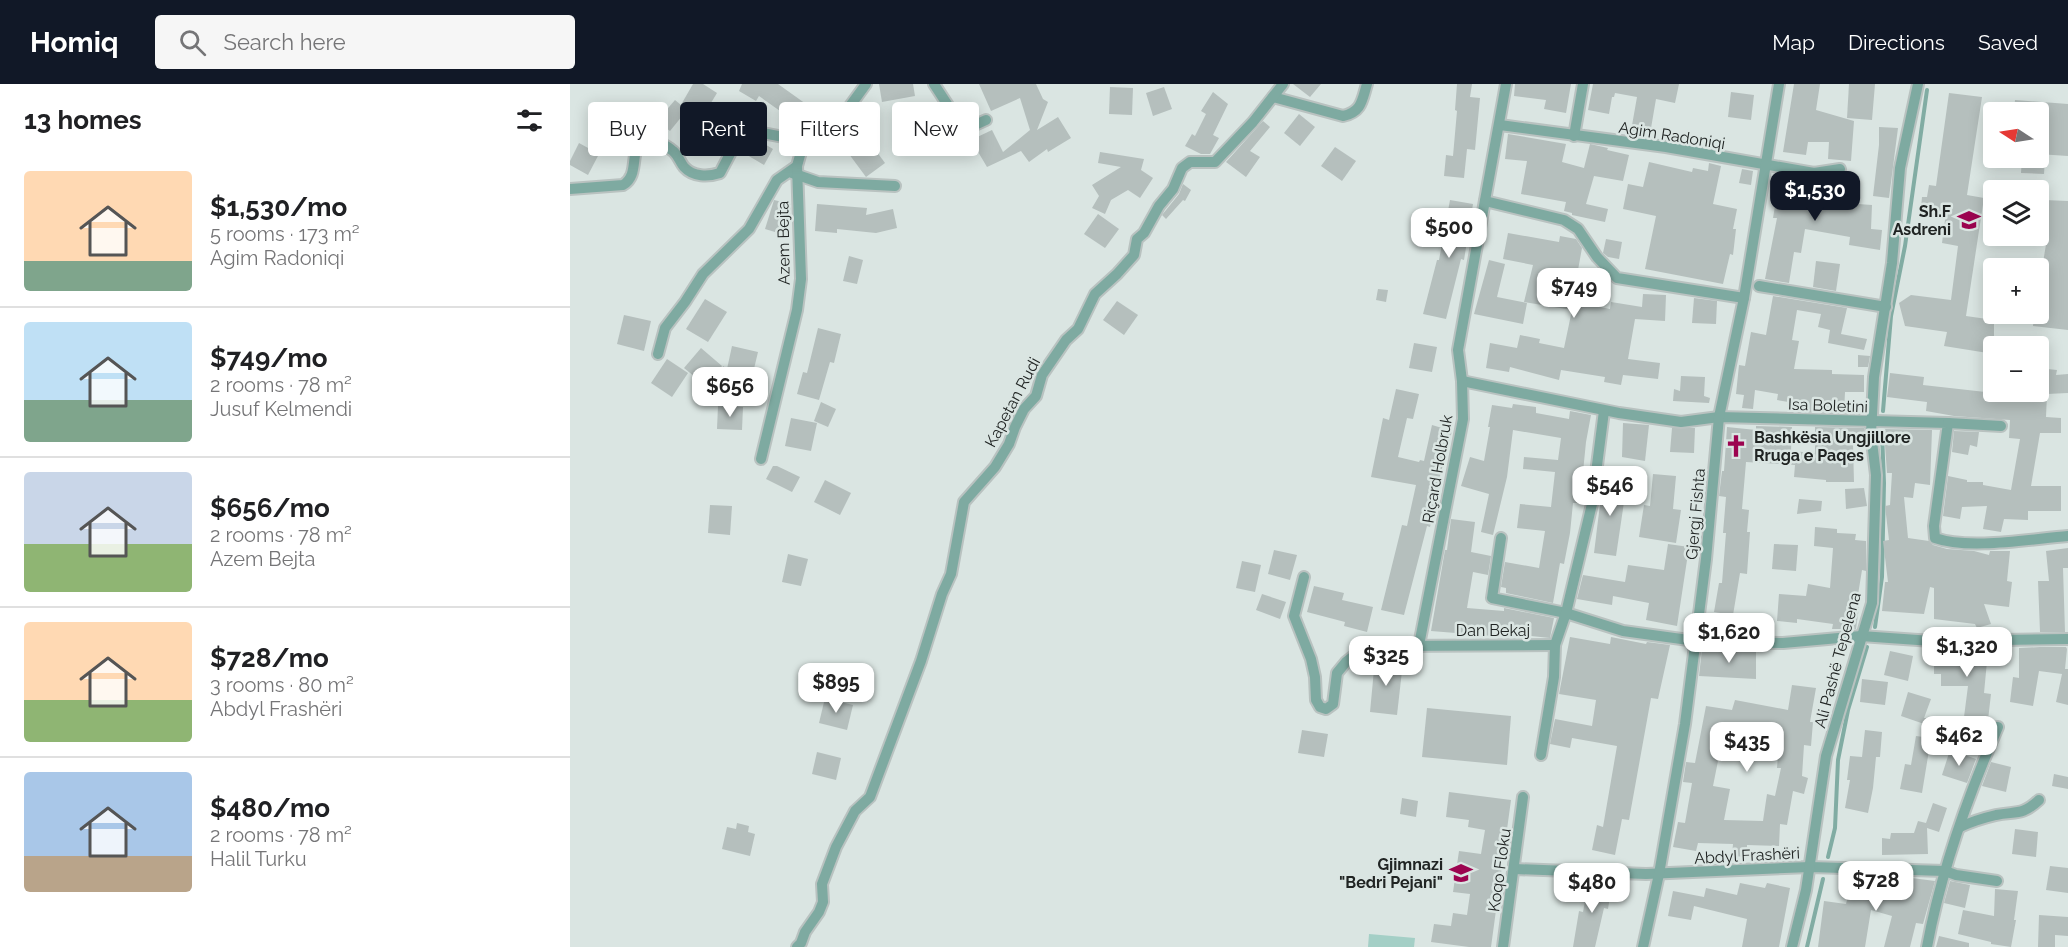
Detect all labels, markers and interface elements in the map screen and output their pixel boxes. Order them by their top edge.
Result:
search box [155,15,575,69]
text: Homiq [30,26,119,59]
icon: search [176,26,209,59]
text: Search here [224,29,346,55]
text: Map [1772,30,1815,55]
text: Directions [1848,30,1945,55]
text: Saved [1978,30,2038,55]
chip: Buy [588,102,668,156]
chip: Rent [680,102,767,156]
chip: Filters [779,102,880,156]
chip: New [892,102,979,156]
north arrow [1983,102,2049,168]
map controls [1983,102,2049,402]
icon: filters [513,104,546,137]
text: 13 homes [24,105,142,135]
street label: Agim Radoniqi [1617,118,1726,153]
pin: $1,530 [1766,171,1864,222]
text: $1,530 [1784,178,1846,202]
button: layers [1983,180,2049,246]
text: $1,530/mo [210,192,347,222]
icon: home [72,195,144,267]
street label: Azem Bejta [773,201,794,285]
place label: Sh.F Asdreni [1893,202,1951,239]
school or university icon: Sh.F Asdreni [1956,207,1982,233]
pin: $500 [1413,208,1485,259]
text: $500 [1425,215,1473,239]
text: 5 rooms · 173 m² [210,222,360,246]
text: Agim Radoniqi [210,246,344,270]
button: + [1983,258,2049,324]
pin: $749 [1538,268,1610,319]
text: $749 [1551,275,1597,299]
button: − [1983,336,2049,402]
text: $749/mo [210,343,328,373]
icon: home [72,346,144,418]
street label: Kapetan Rudi [981,354,1044,450]
pin: $656 [694,367,766,418]
text: 2 rooms · 78 m² [210,373,352,397]
text: $656 [706,374,754,398]
street label: Isa Boletini [1788,395,1868,416]
text: Jusuf Kelmendi [210,397,352,421]
street label: Riçard Holbruk [1419,413,1456,525]
place label: Bashkësia Ungjillore Rruga e Paqes [1754,428,1911,465]
church icon: Bashkësia Ungjillore Rruga e Paqes [1723,433,1749,459]
pin: $546 [1574,466,1646,517]
street label: Gjergj Fishta [1682,468,1709,561]
text: $546 [1586,473,1634,497]
text: $656/mo [210,493,330,523]
icon: home [72,496,144,568]
text: 2 rooms · 78 m² [210,523,352,547]
text: Azem Bejta [210,547,316,571]
street label: Ali Pashë Tepelena [1810,590,1865,730]
pin: $1,620 [1680,613,1778,664]
text: $1,620 [1698,620,1760,644]
street label: Dan Bekaj [1456,621,1530,640]
pin: $1,320 [1918,627,2016,678]
text: $1,320 [1936,634,1998,658]
pin: $325 [1350,636,1422,687]
text: $728/mo [210,643,329,673]
text: $325 [1363,643,1409,667]
icon: home [72,646,144,718]
pin: $895 [800,663,872,714]
text: $895 [812,670,860,694]
text: 3 rooms · 80 m² [210,673,354,697]
text: Abdyl Frashëri [210,697,342,721]
pin: $462 [1923,716,1995,767]
pin: $435 [1711,722,1783,773]
text: $462 [1935,723,1983,747]
text: $435 [1724,729,1770,753]
text: $480/mo [210,793,330,823]
icon: home [72,796,144,868]
text: 2 rooms · 78 m² [210,823,352,847]
street label: Koqo Floku [1484,827,1515,913]
street label: Abdyl Frashëri [1694,843,1800,868]
text: Halil Turku [210,847,307,871]
place label: Gjimnazi "Bedri Pejani" [1339,855,1443,892]
school or university icon: Gjimnazi "Bedri Pejani" [1448,860,1474,886]
pin: $728 [1840,861,1912,912]
pin: $480 [1556,863,1628,914]
text: $728 [1852,868,1900,892]
text: $480 [1568,870,1616,894]

